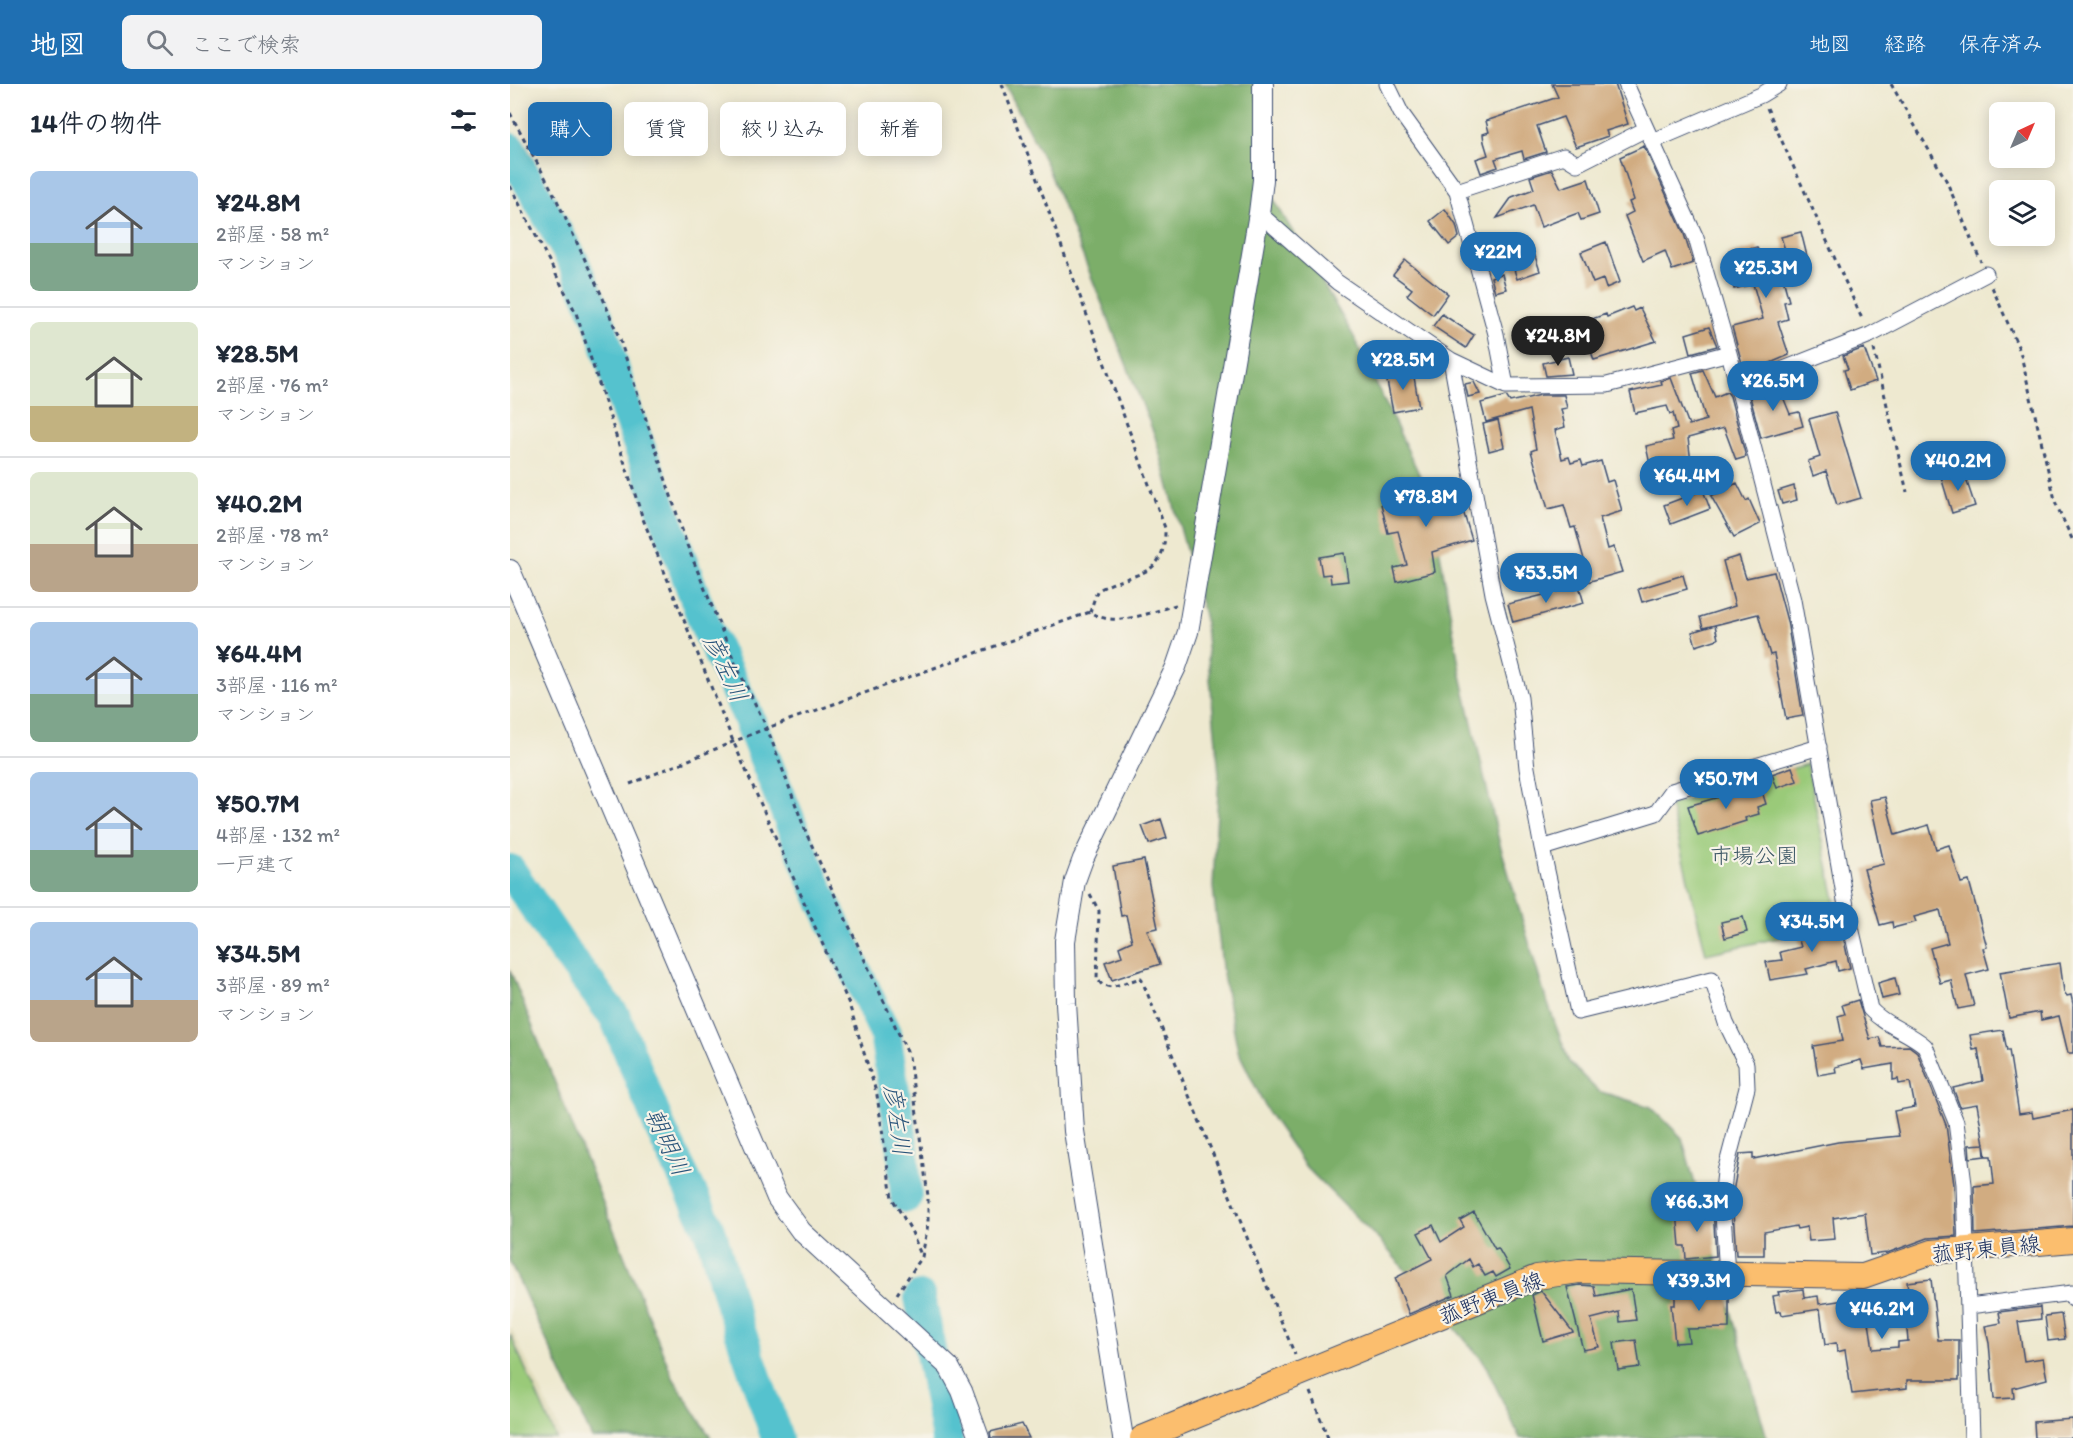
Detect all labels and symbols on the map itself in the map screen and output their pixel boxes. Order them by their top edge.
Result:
north arrow [1989,102,2055,168]
pin: ¥22M [1462,232,1534,283]
pin: ¥25.3M [1717,248,1815,299]
pin: ¥24.8M [1509,316,1607,367]
pin: ¥28.5M [1354,340,1452,391]
pin: ¥26.5M [1724,361,1822,412]
pin: ¥40.2M [1909,441,2007,492]
pin: ¥64.4M [1638,456,1736,507]
pin: ¥78.8M [1377,477,1475,528]
pin: ¥53.5M [1497,553,1595,604]
water label: 彦左川 [698,629,754,707]
pin: ¥50.7M [1677,759,1775,810]
park label: 市場公園 [1710,842,1798,869]
pin: ¥34.5M [1763,902,1861,953]
water label: 彦左川 [879,1082,917,1158]
water label: 朝明川 [640,1103,696,1181]
pin: ¥66.3M [1648,1182,1746,1233]
street label: 菰野東員線 [1930,1230,2042,1268]
pin: ¥39.3M [1650,1261,1748,1312]
street label: 菰野東員線 [1435,1266,1547,1330]
pin: ¥46.2M [1833,1289,1931,1340]

